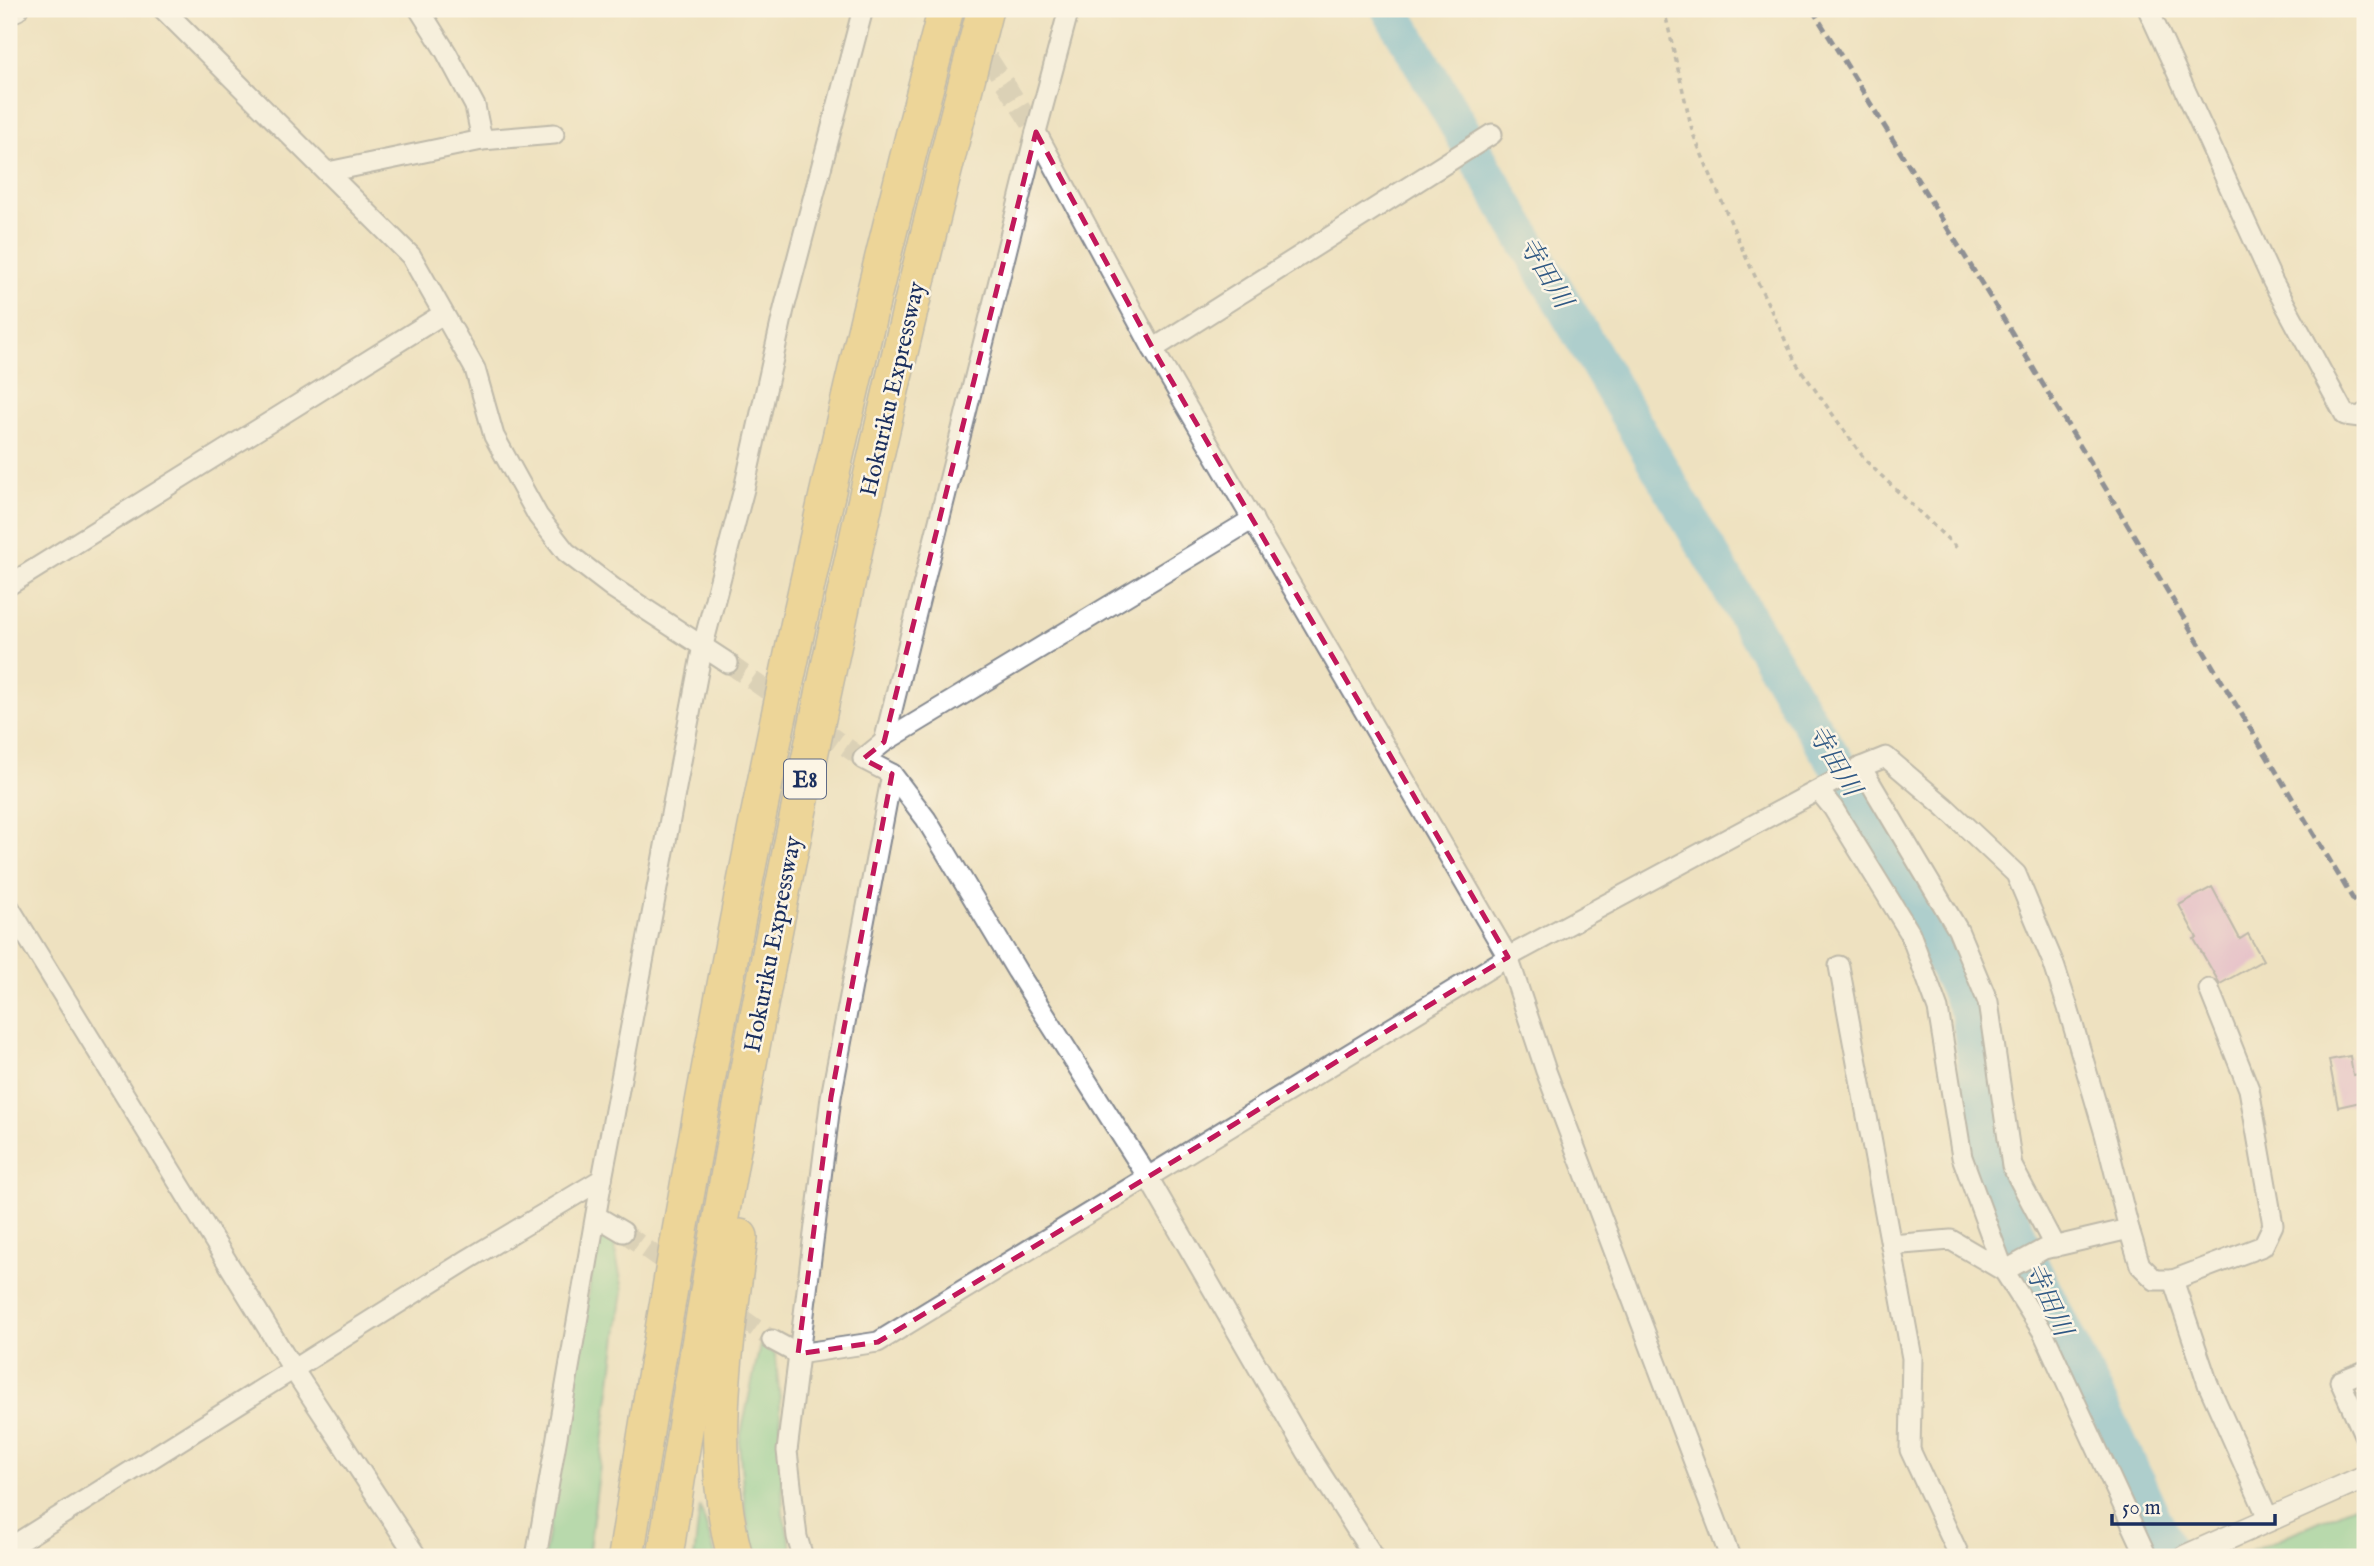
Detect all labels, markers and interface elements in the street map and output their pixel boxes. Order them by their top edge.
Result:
water label: 寺田川 [1510,231,1580,317]
street label: Hokuriku Expressway [854,279,933,500]
water label: 寺田川 [1799,719,1869,805]
road number: E8 [784,760,826,799]
street label: Hokuriku Expressway [737,833,810,1055]
water label: 寺田川 [2016,1257,2080,1345]
scale bar [2112,1482,2274,1526]
text: 50 m [2122,1495,2161,1522]

